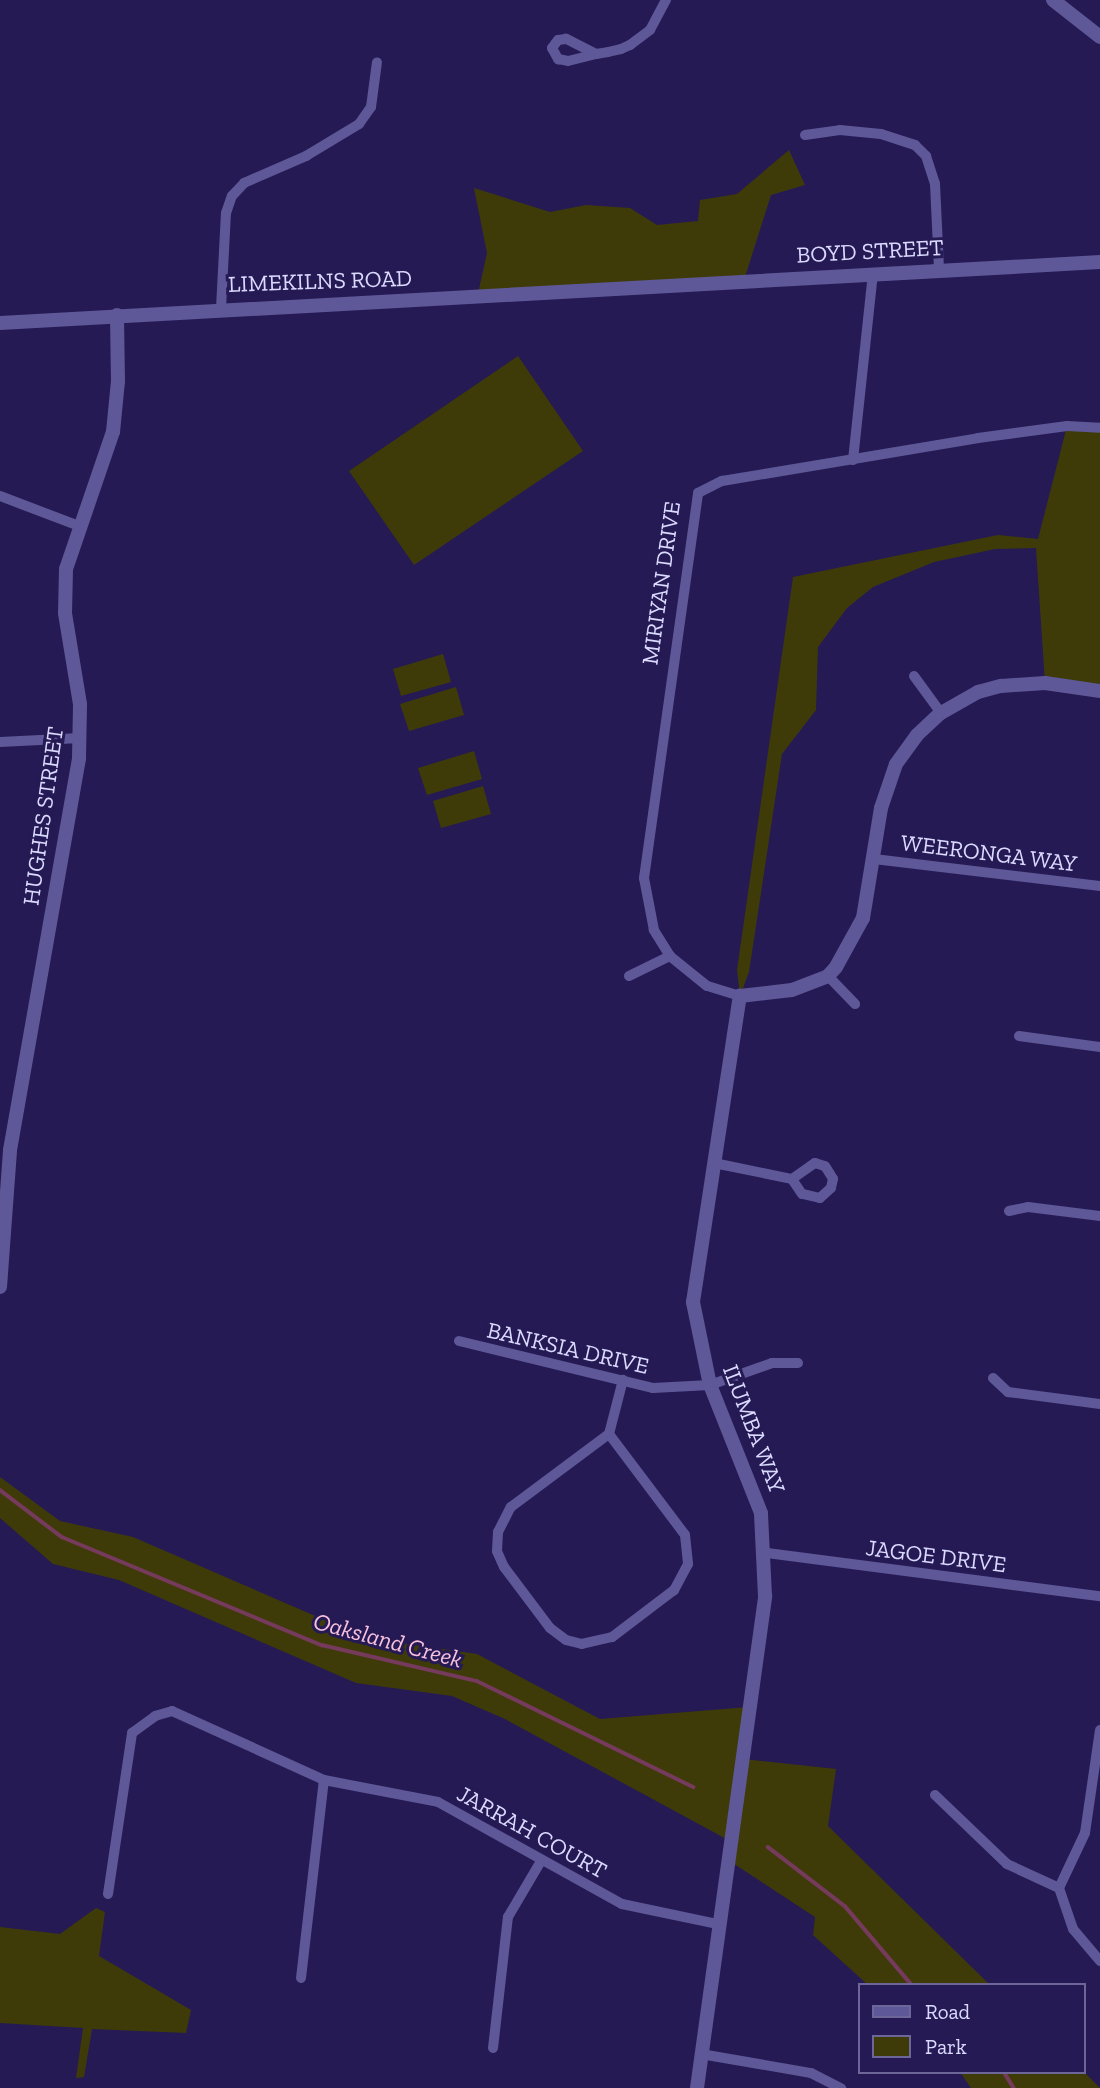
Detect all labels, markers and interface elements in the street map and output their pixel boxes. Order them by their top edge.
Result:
street label: BOYD STREET [796,233,944,269]
street label: LIMEKILNS ROAD [228,264,412,298]
street label: MIRIYAN DRIVE [636,500,686,666]
street label: HUGHES STREET [17,725,69,907]
street label: WEERONGA WAY [899,828,1079,878]
street label: BANKSIA DRIVE [484,1316,652,1380]
street label: ILUMBA WAY [717,1360,791,1498]
street label: JAGOE DRIVE [864,1534,1008,1578]
water label: Oaksland Creek [310,1606,466,1674]
street label: JARRAH COURT [452,1780,612,1884]
legend [858,1983,1086,2074]
text: Road [925,1999,970,2024]
text: Park [925,2034,967,2059]

